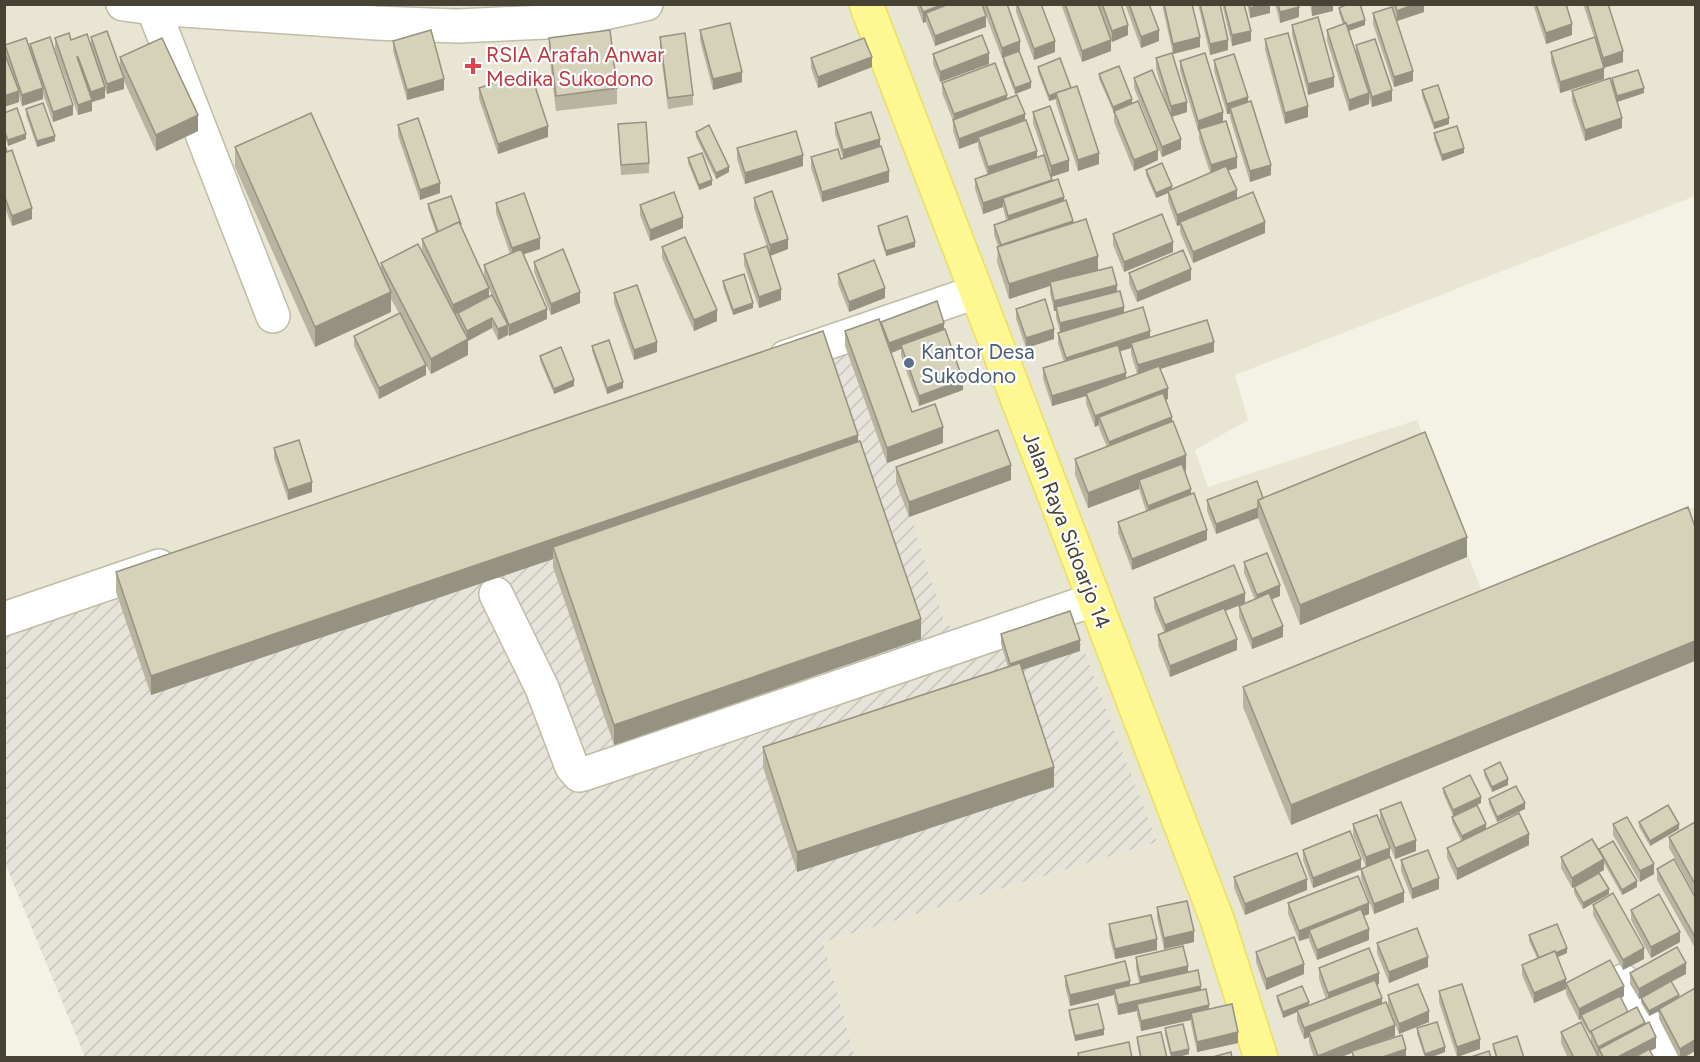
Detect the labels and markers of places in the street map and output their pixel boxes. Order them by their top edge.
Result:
place label: RSIA Arafah Anwar Medika Sukodono [486,42,664,91]
marker: RSIA Arafah Anwar Medika Sukodono [464,57,482,75]
place label: Kantor Desa Sukodono [921,339,1035,388]
marker: Kantor Desa Sukodono [902,356,916,370]

